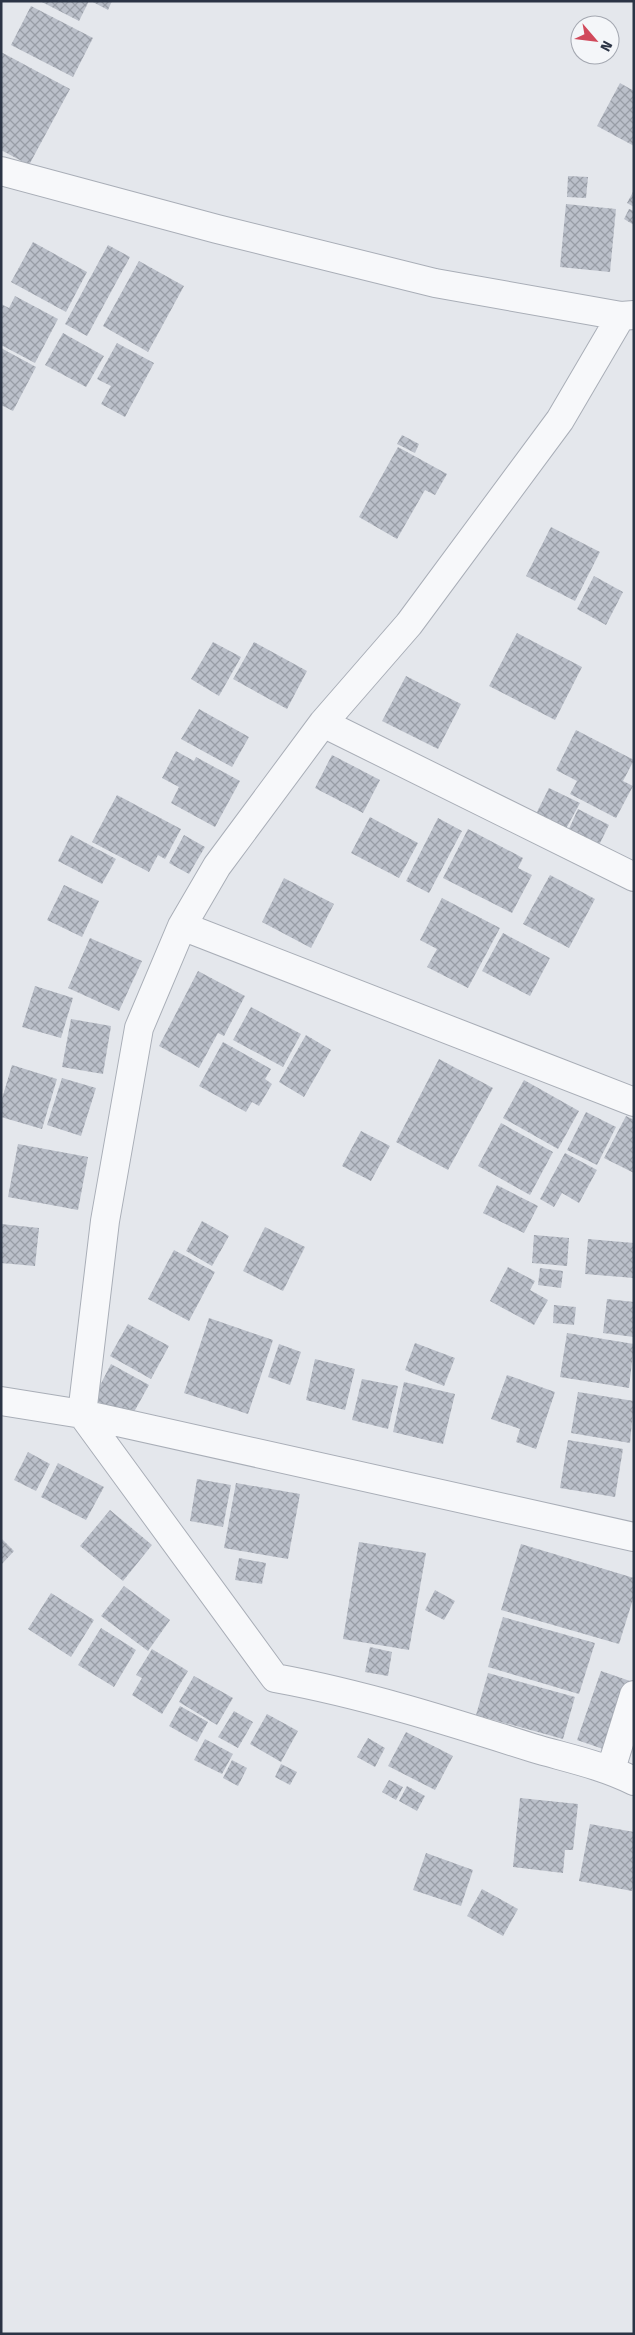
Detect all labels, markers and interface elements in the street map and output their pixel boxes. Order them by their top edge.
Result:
north arrow [570,15,620,65]
text: N [596,38,616,54]

